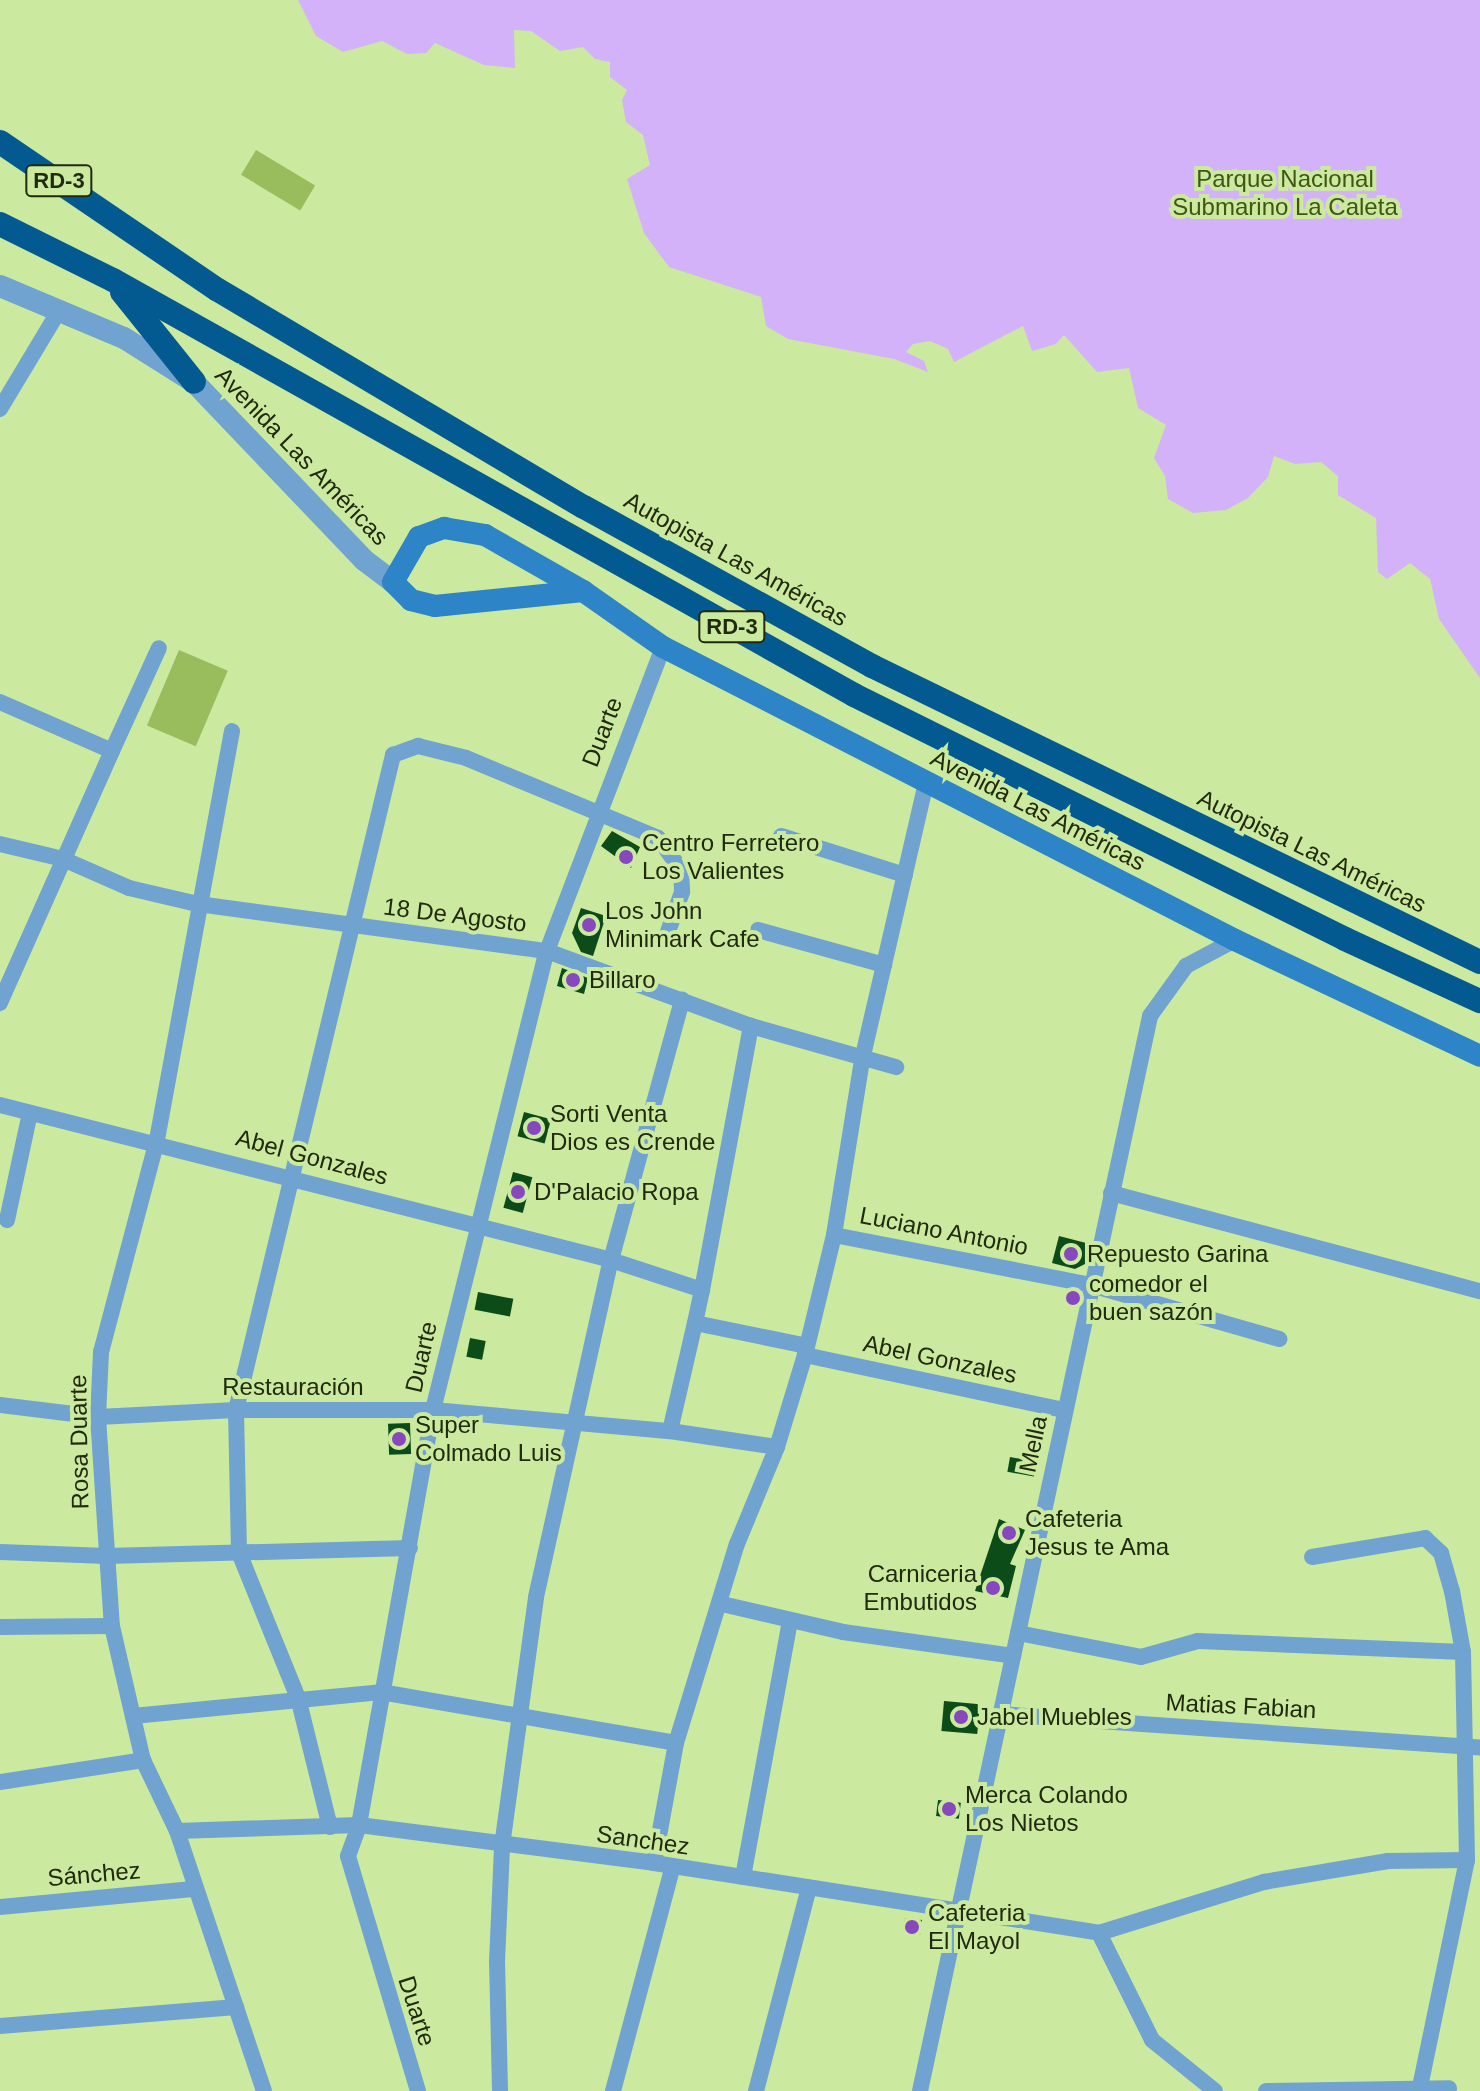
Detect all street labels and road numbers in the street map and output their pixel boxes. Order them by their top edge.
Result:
road number: RD-3 [25,163,93,199]
street label: Avenida Las Américas [209,360,395,552]
street label: Autopista Las Américas [619,485,853,633]
road number: RD-3 [698,609,766,645]
street label: Duarte [576,693,628,771]
street label: Avenida Las Américas [925,743,1151,877]
street label: Autopista Las Américas [1192,783,1432,919]
street label: 18 De Agosto [381,892,529,938]
street label: Abel Gonzales [233,1123,391,1191]
street label: Luciano Antonio [857,1200,1031,1262]
street label: Duarte [399,1319,443,1395]
street label: Abel Gonzales [861,1329,1019,1389]
street label: Restauración [222,1373,364,1401]
street label: Rosa Duarte [63,1374,95,1510]
street label: Mella [1013,1413,1053,1475]
street label: Matias Fabian [1165,1688,1317,1724]
street label: Sanchez [595,1819,691,1861]
street label: Sánchez [46,1856,142,1892]
street label: Duarte [392,1972,442,2050]

